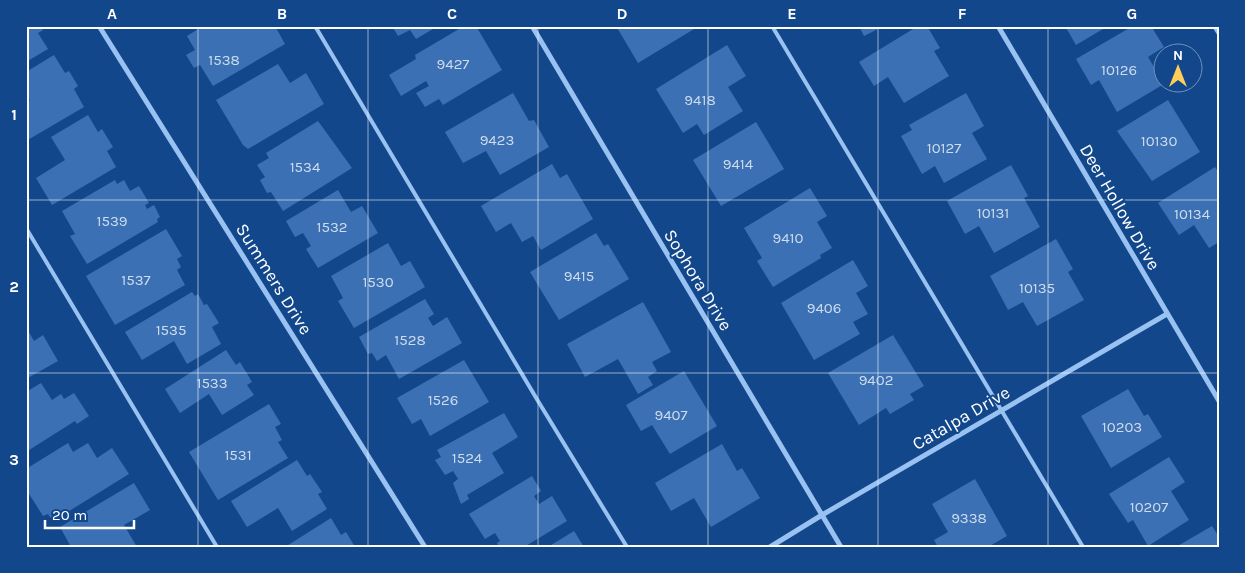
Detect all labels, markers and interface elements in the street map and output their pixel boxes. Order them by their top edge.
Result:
text: A [107,4,117,23]
text: B [277,4,287,23]
text: C [447,4,457,23]
text: D [617,4,628,23]
text: E [787,4,797,23]
text: F [958,4,967,23]
text: G [1127,4,1137,23]
north arrow [1152,42,1202,92]
text: N [1173,47,1183,64]
house number: 1538 [208,51,240,69]
house number: 9427 [437,55,469,73]
house number: 10126 [1101,61,1137,79]
house number: 9418 [684,91,716,109]
text: 1 [11,105,17,124]
house number: 9423 [480,131,514,149]
house number: 10130 [1141,132,1177,150]
house number: 10127 [927,139,961,157]
street label: Deer Hollow Drive [1075,140,1165,274]
house number: 9414 [723,155,754,173]
house number: 1534 [290,158,321,176]
house number: 10131 [977,204,1009,222]
house number: 10134 [1174,205,1211,223]
house number: 1539 [97,212,127,230]
house number: 1532 [317,218,347,236]
street label: Summers Drive [231,219,317,339]
street label: Sophora Drive [659,225,737,335]
house number: 9410 [773,229,804,247]
house number: 9415 [564,267,594,285]
house number: 1537 [121,271,151,289]
house number: 1530 [362,273,394,291]
text: 2 [9,277,19,296]
house number: 10135 [1019,279,1055,297]
house number: 9406 [807,299,841,317]
house number: 1535 [156,321,186,339]
house number: 1528 [394,331,426,349]
house number: 9402 [859,371,893,389]
house number: 1533 [196,374,228,392]
street label: Catalpa Drive [908,381,1014,455]
house number: 1526 [428,391,458,409]
house number: 9407 [654,406,688,424]
house number: 10203 [1102,418,1142,436]
house number: 1531 [224,446,252,464]
house number: 1524 [452,449,483,467]
text: 3 [9,450,19,469]
scale bar [45,498,134,530]
house number: 10207 [1130,498,1168,516]
text: 20 m [52,506,87,524]
house number: 9338 [951,509,987,527]

